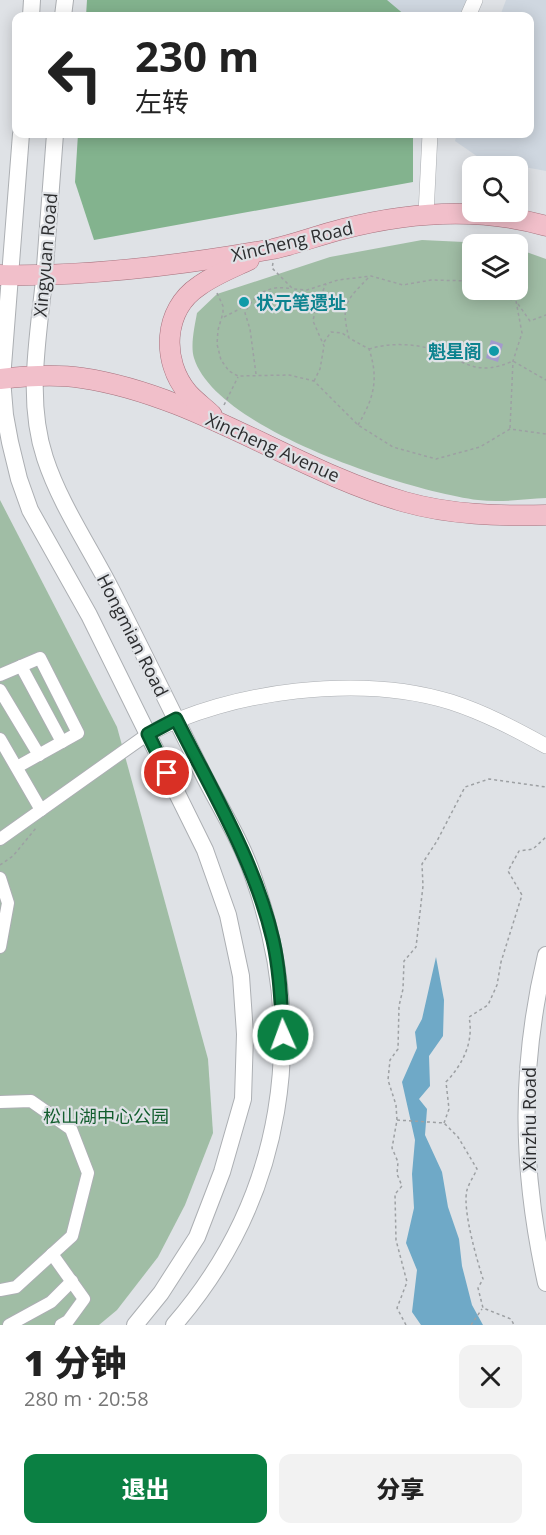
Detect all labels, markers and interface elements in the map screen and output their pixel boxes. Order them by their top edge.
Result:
text: 230 m [135,27,259,84]
icon: left [36,36,114,114]
text: 左转 [135,83,189,120]
map controls [462,156,528,300]
button: search [462,156,528,222]
street label: Xingyuan Road [28,192,62,318]
street label: Xincheng Road [229,215,355,267]
button: layers [462,234,528,300]
place label: 状元笔遗址 [256,290,346,314]
marker: 状元笔遗址 [237,295,251,309]
place label: 魁星阁 [428,339,482,363]
marker: 魁星阁 [487,344,501,358]
street label: Xincheng Avenue [202,407,344,487]
street label: Hongmian Road [92,569,174,701]
pin [141,747,192,798]
icon: arrive [150,756,183,789]
position arrow [251,1003,315,1067]
street label: Xinzhu Road [517,1067,541,1171]
park label: 松山湖中心公园 [43,1104,169,1128]
text: 1 分钟 [24,1338,126,1387]
button: close [459,1345,522,1408]
text: 280 m · 20:58 [24,1385,149,1412]
button: 退出 [24,1454,267,1523]
button: 分享 [279,1454,522,1523]

